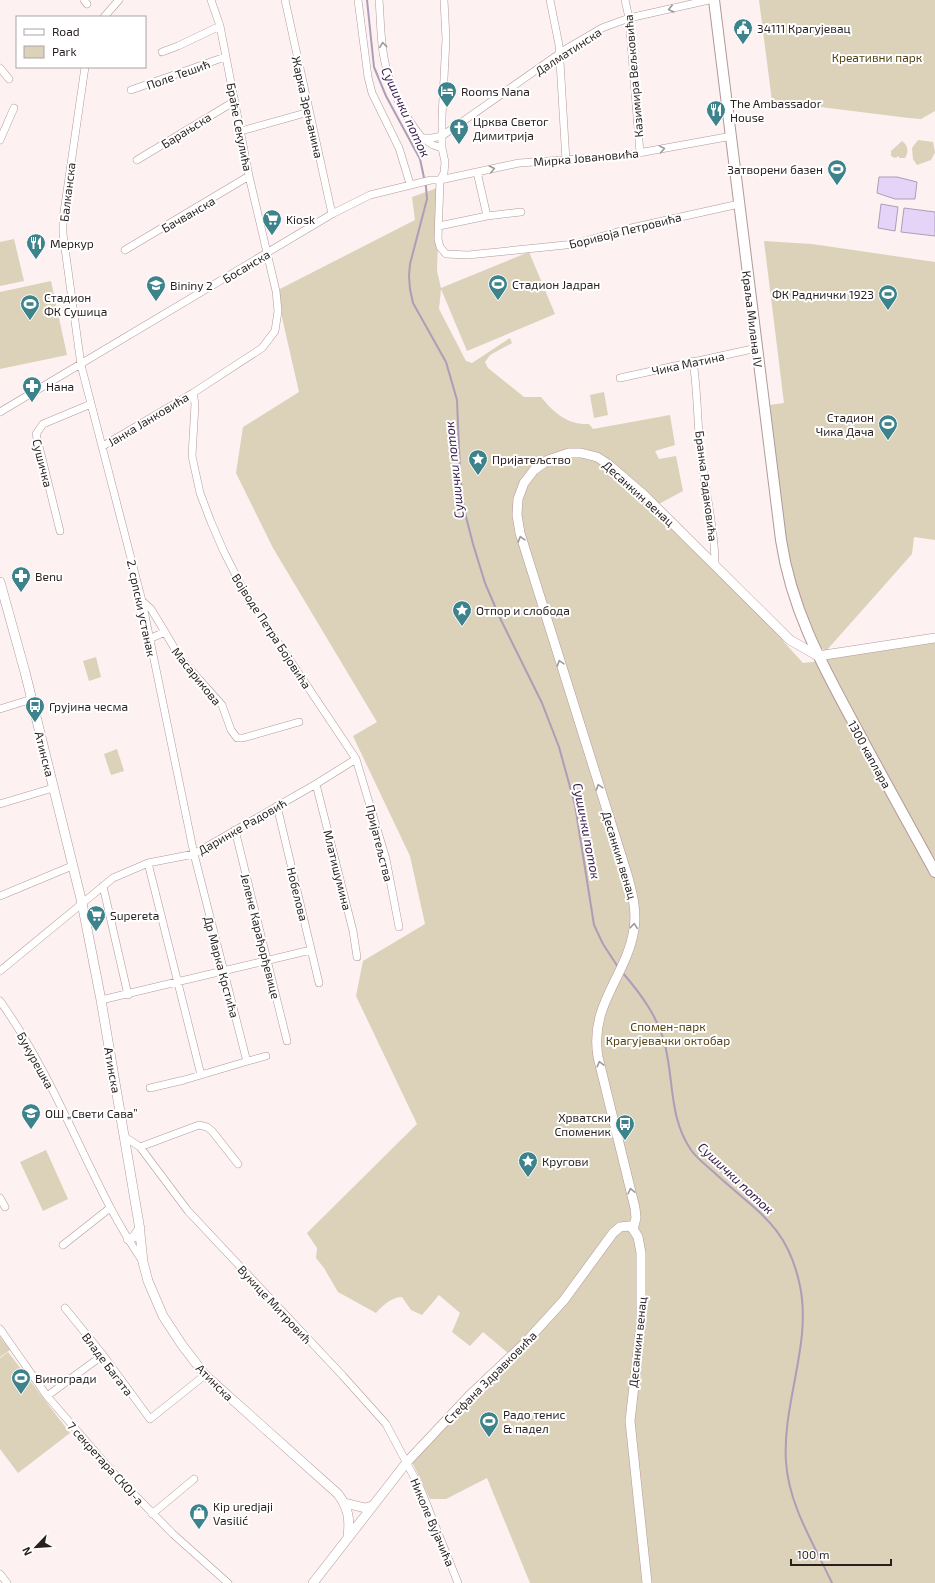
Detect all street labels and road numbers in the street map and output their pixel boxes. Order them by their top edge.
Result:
street label: Казимира Вељковића [621,14,645,138]
street label: Далматинска [532,24,604,78]
street label: Жарка Зрењанина [289,55,327,159]
street label: Поле Тешић [144,56,212,92]
street label: Браће Секулића [224,82,255,173]
street label: Барањска [158,109,214,151]
street label: Мирка Јовановића [533,145,639,169]
street label: Балканска [56,162,78,222]
street label: Бачванска [159,193,217,235]
street label: Боривоја Петровића [567,209,683,252]
street label: Босанска [220,246,272,286]
street label: Краља Милана IV [740,270,766,369]
street label: Чика Матина [650,348,726,378]
street label: Јанка Јанковића [105,389,191,449]
street label: Бранка Радаковића [693,430,721,542]
street label: Сушичка [29,437,56,489]
street label: Десанкин венац [600,457,678,529]
street label: 2. српски устанак [124,558,159,659]
street label: Војводе Петра Бојовића [229,571,314,692]
street label: Масарикова [169,644,225,708]
street label: 1300 каплара [846,718,894,790]
street label: Атинска [33,730,57,778]
street label: Даринке Радовић [195,795,289,857]
street label: Пријатељства [363,803,396,883]
street label: Десанкин венац [600,809,640,901]
street label: Млатишумина [320,828,355,912]
street label: Нобелова [285,866,311,922]
street label: Јелене Карађорђевице [238,872,283,1000]
street label: Др Марка Крстића [202,915,242,1019]
street label: Букурешка [14,1029,57,1091]
street label: Атинска [102,1046,124,1094]
street label: Вукице Митровић [235,1262,315,1347]
street label: Десанкин венац [625,1296,649,1388]
street label: Стефана Здравковића [441,1328,539,1426]
street label: Владе Багата [80,1330,136,1398]
street label: Атинска [194,1361,236,1403]
street label: 7 секретара СКОЈ-а [65,1418,147,1508]
street label: Николе Вујачића [407,1476,458,1569]

